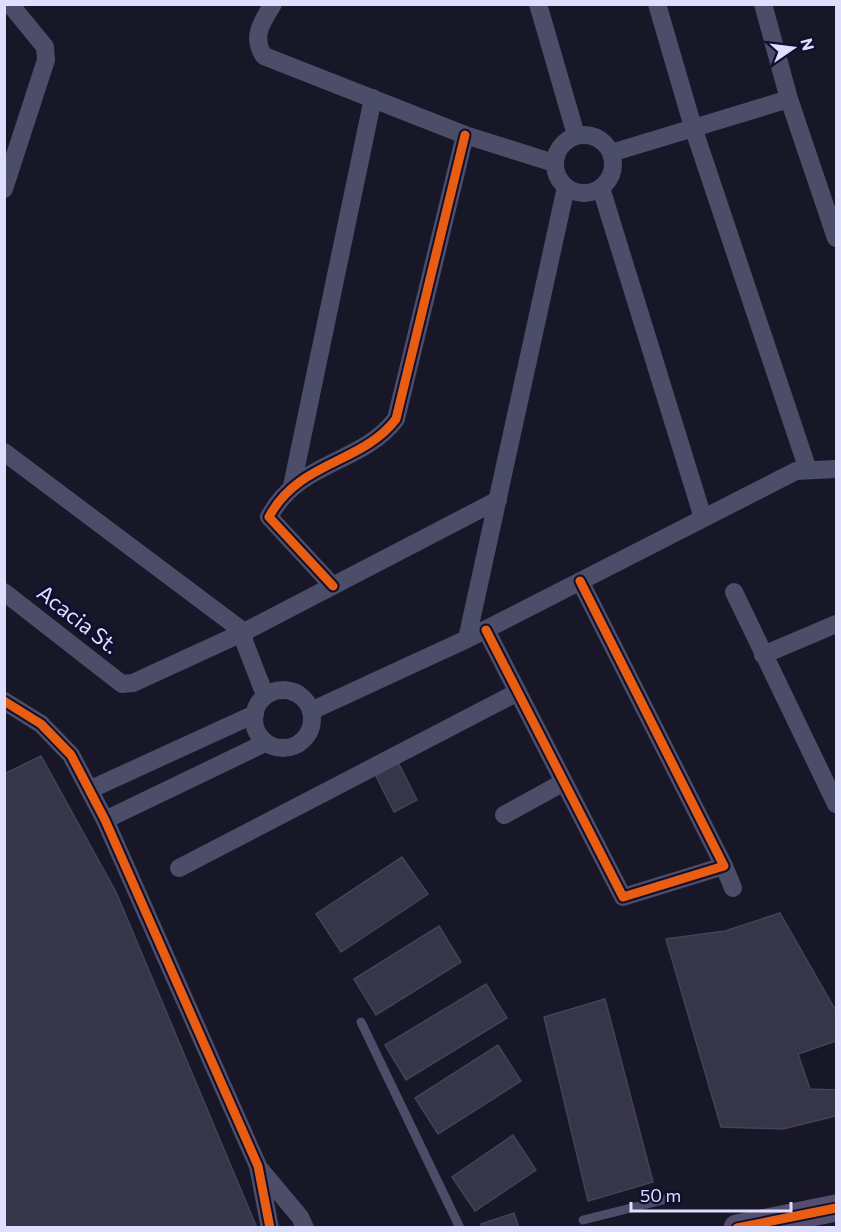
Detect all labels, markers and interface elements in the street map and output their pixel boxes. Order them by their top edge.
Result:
north arrow [763,18,823,78]
text: N [797,36,819,52]
street label: Acacia St. [32,578,125,659]
scale bar [631,1175,792,1213]
text: 50 m [640,1184,681,1206]

